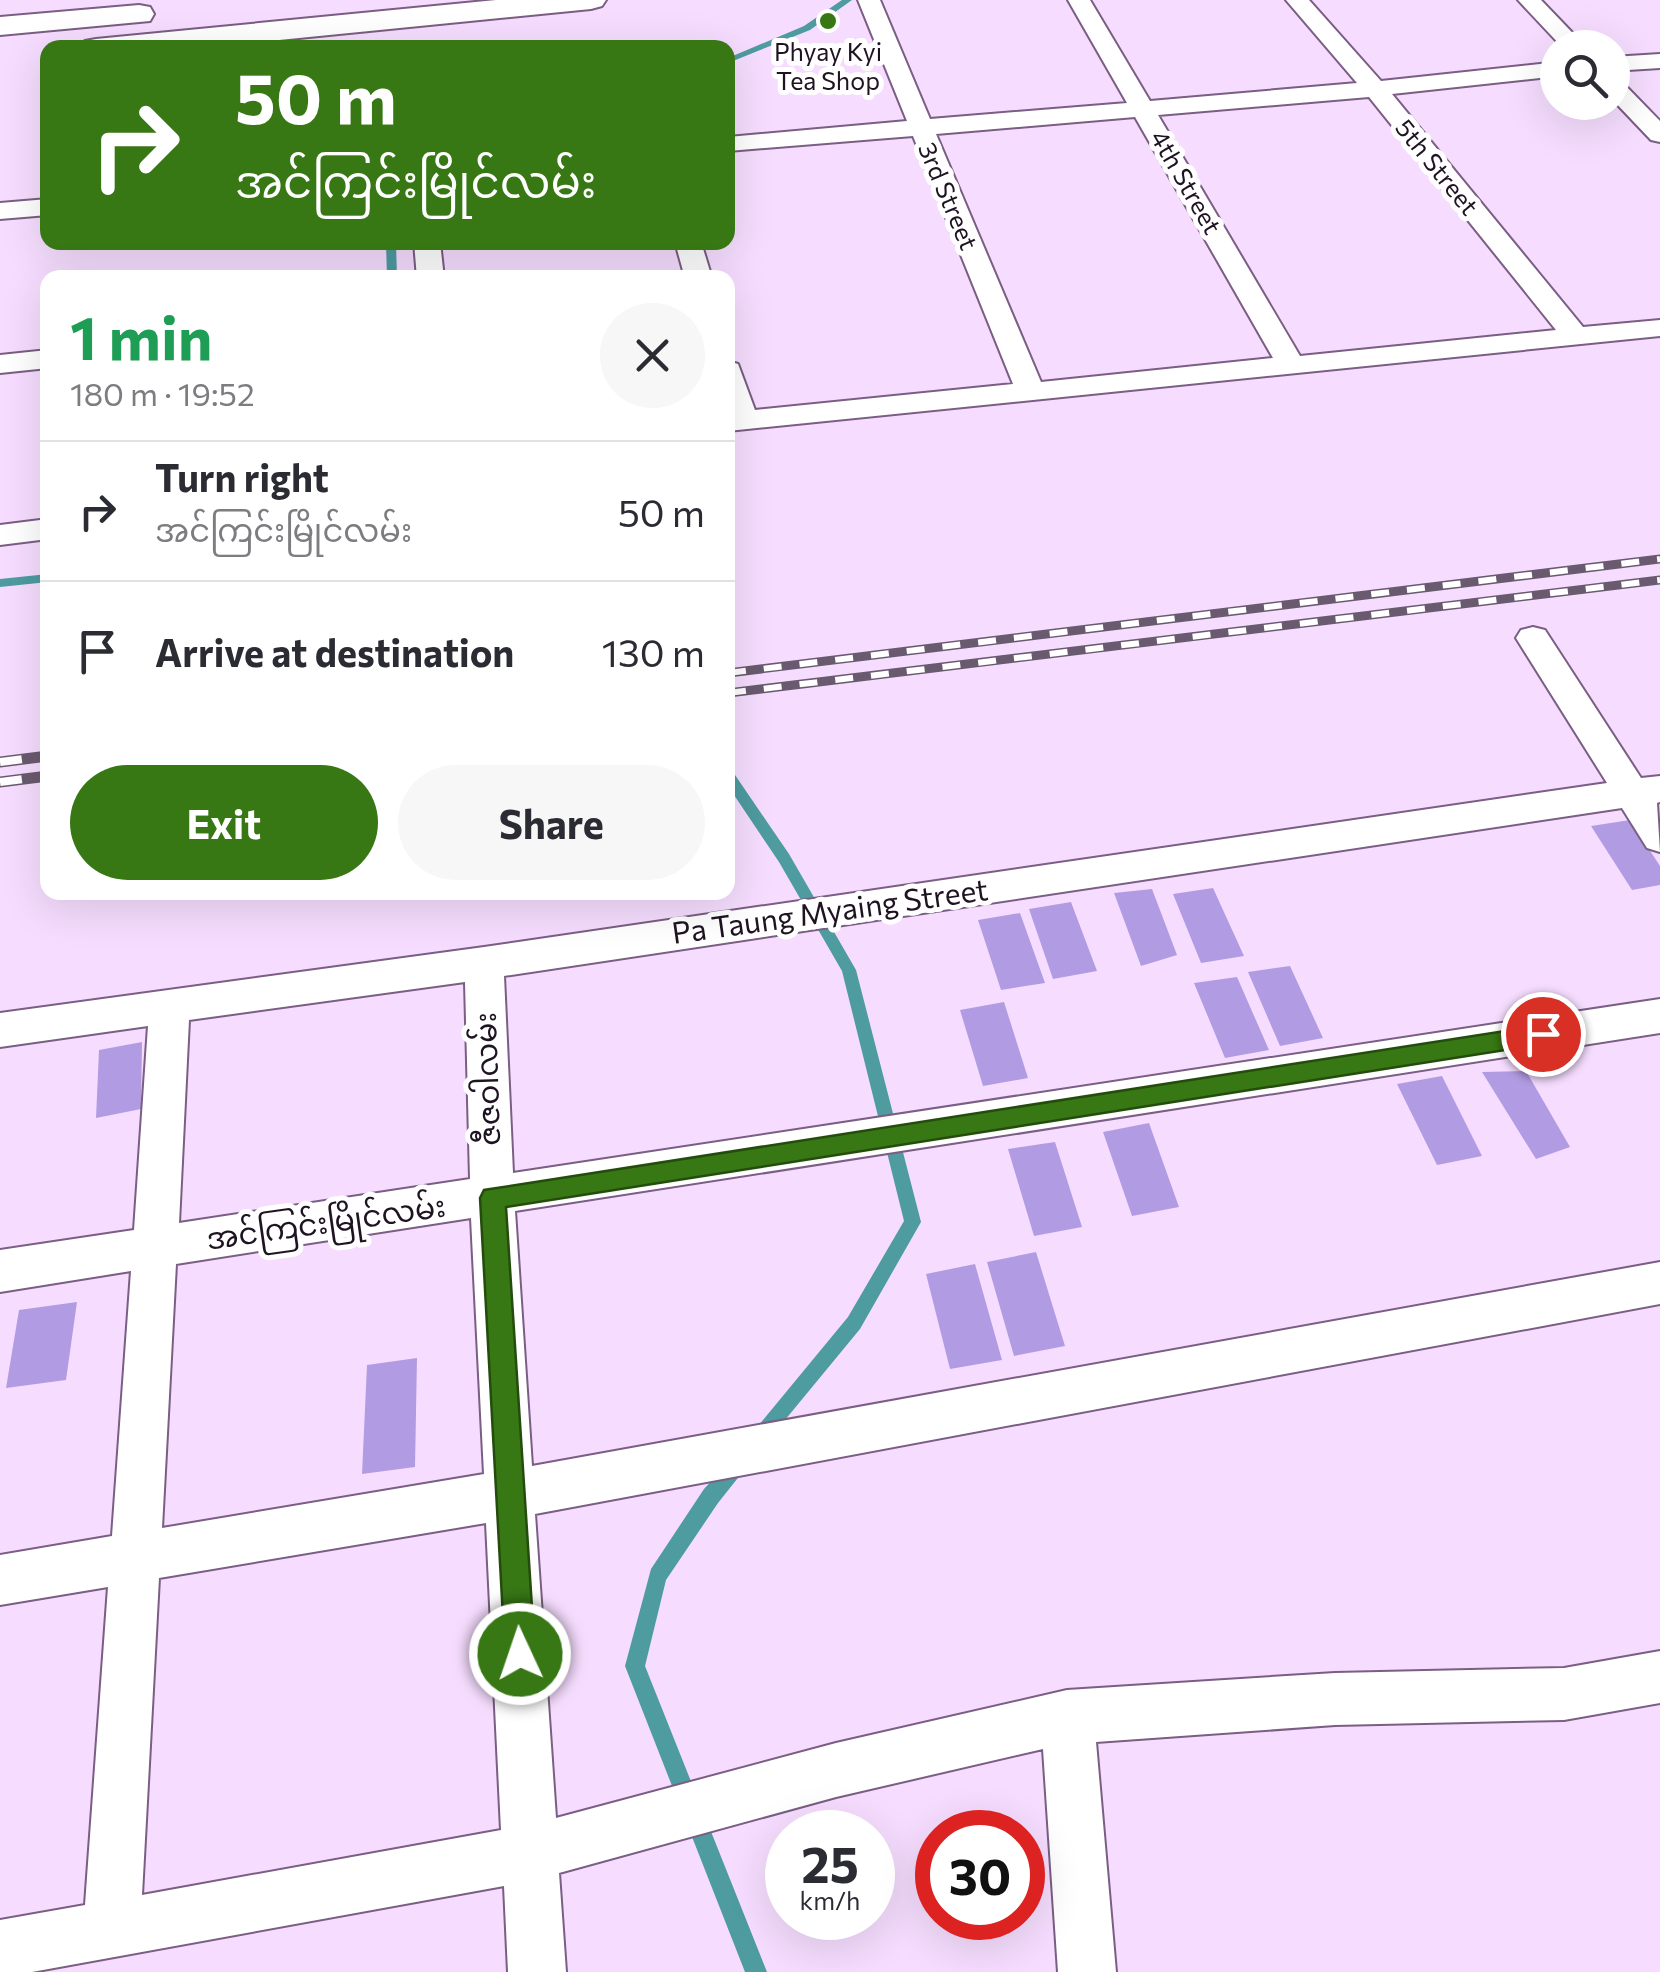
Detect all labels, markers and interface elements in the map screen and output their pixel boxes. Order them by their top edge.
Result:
marker: Phyay Kyi Tea Shop [817,10,839,32]
map controls [1540,30,1630,120]
button: search [1540,30,1630,120]
place label: Phyay Kyi Tea Shop [774,36,882,95]
text: 50 m [235,53,397,138]
icon: right [70,80,200,210]
street label: 5th Street [1390,112,1485,220]
street label: 4th Street [1145,124,1229,239]
street label: 3rd Street [913,137,985,254]
text: အင်ကြင်းမြိုင်လမ်း [235,152,596,207]
text: 1 min [70,299,212,372]
button: close [600,303,705,408]
text: 180 m · 19:52 [70,373,255,413]
text: Turn right [155,453,329,500]
icon: right [70,484,125,539]
text: 50 m [618,488,705,535]
text: အင်ကြင်းမြိုင်လမ်း [155,509,412,549]
icon: arrive [70,624,125,679]
text: Arrive at destination [155,628,514,675]
text: 130 m [602,628,705,675]
button: Exit [70,765,378,880]
button: Share [398,765,705,880]
street label: Pa Taung Myaing Street [669,869,990,950]
pin [1501,992,1586,1077]
icon: arrive [1516,1007,1571,1062]
street label: ဇီဇဝါလမ်း [464,1012,506,1147]
street label: အင်ကြင်းမြိုင်လမ်း [204,1184,449,1265]
position arrow [468,1602,572,1706]
speed limit sign: 30 [915,1810,1045,1940]
text: 25 [801,1832,859,1893]
text: km/h [800,1885,860,1915]

